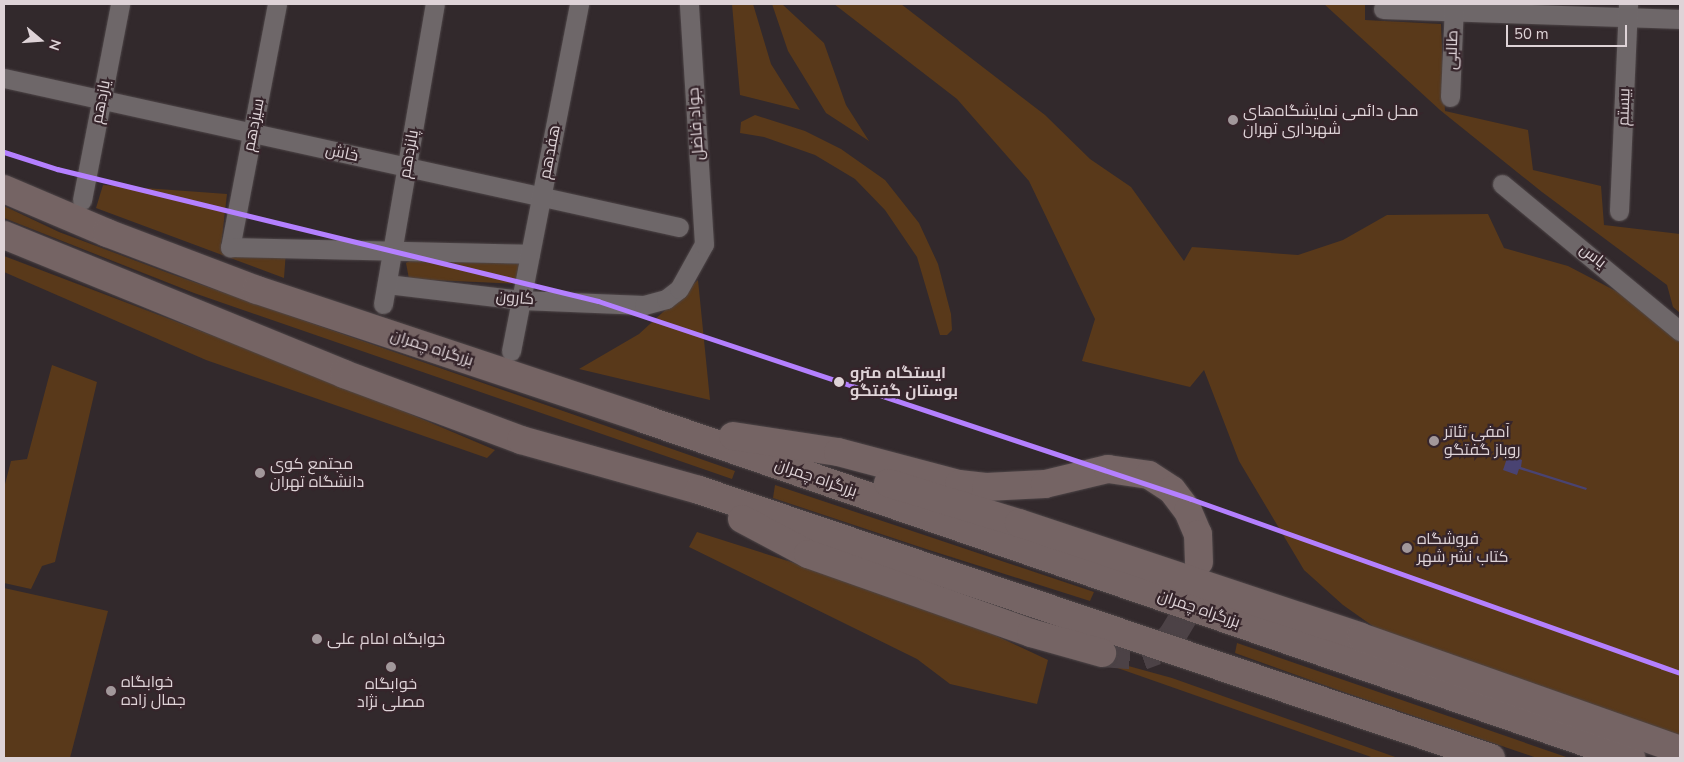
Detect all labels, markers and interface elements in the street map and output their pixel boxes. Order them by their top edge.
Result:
north arrow [15,15,65,65]
scale bar [1509,15,1630,47]
text: 50 m [1514,24,1549,44]
street label: طالبی [1442,30,1462,70]
text: N [44,37,65,53]
street label: یازدهم [87,78,115,126]
street label: جواد فاضل [684,87,708,161]
street label: بیستم [1614,88,1634,126]
street label: سیزدهم [239,97,269,153]
place label: محل دائمی نمایشگاه‌های شهرداری تهران [1243,101,1419,139]
marker: محل دائمی نمایشگاه‌های شهرداری تهران [1227,114,1239,126]
street label: هفدهم [535,123,565,181]
street label: پانزدهم [395,128,423,180]
street label: خاش [324,140,360,166]
street label: یاس [1576,240,1610,272]
street label: کارون [495,287,535,309]
street label: بزرگراه چمران [388,326,476,370]
place label: ایستگاه مترو بوستان گفتگو [850,363,958,401]
marker: ایستگاه مترو بوستان گفتگو [832,375,846,389]
place label: آمفی تئاتر روباز گفتگو [1444,422,1521,460]
marker: آمفی تئاتر روباز گفتگو [1428,435,1440,447]
place label: مجتمع کوی دانشگاه تهران [270,454,364,492]
street label: بزرگراه چمران [772,455,860,501]
marker: مجتمع کوی دانشگاه تهران [254,467,266,479]
place label: فروشگاه کتاب نشر شهر [1417,529,1508,567]
marker: فروشگاه کتاب نشر شهر [1401,542,1413,554]
street label: بزرگراه چمران [1155,586,1243,632]
place label: خوابگاه امام علی [327,629,445,649]
marker: خوابگاه امام علی [311,633,323,645]
marker: خوابگاه مصلی نژاد [385,661,397,673]
place label: خوابگاه جمال زاده [121,672,186,710]
place label: خوابگاه مصلی نژاد [357,674,425,712]
marker: خوابگاه جمال زاده [105,685,117,697]

